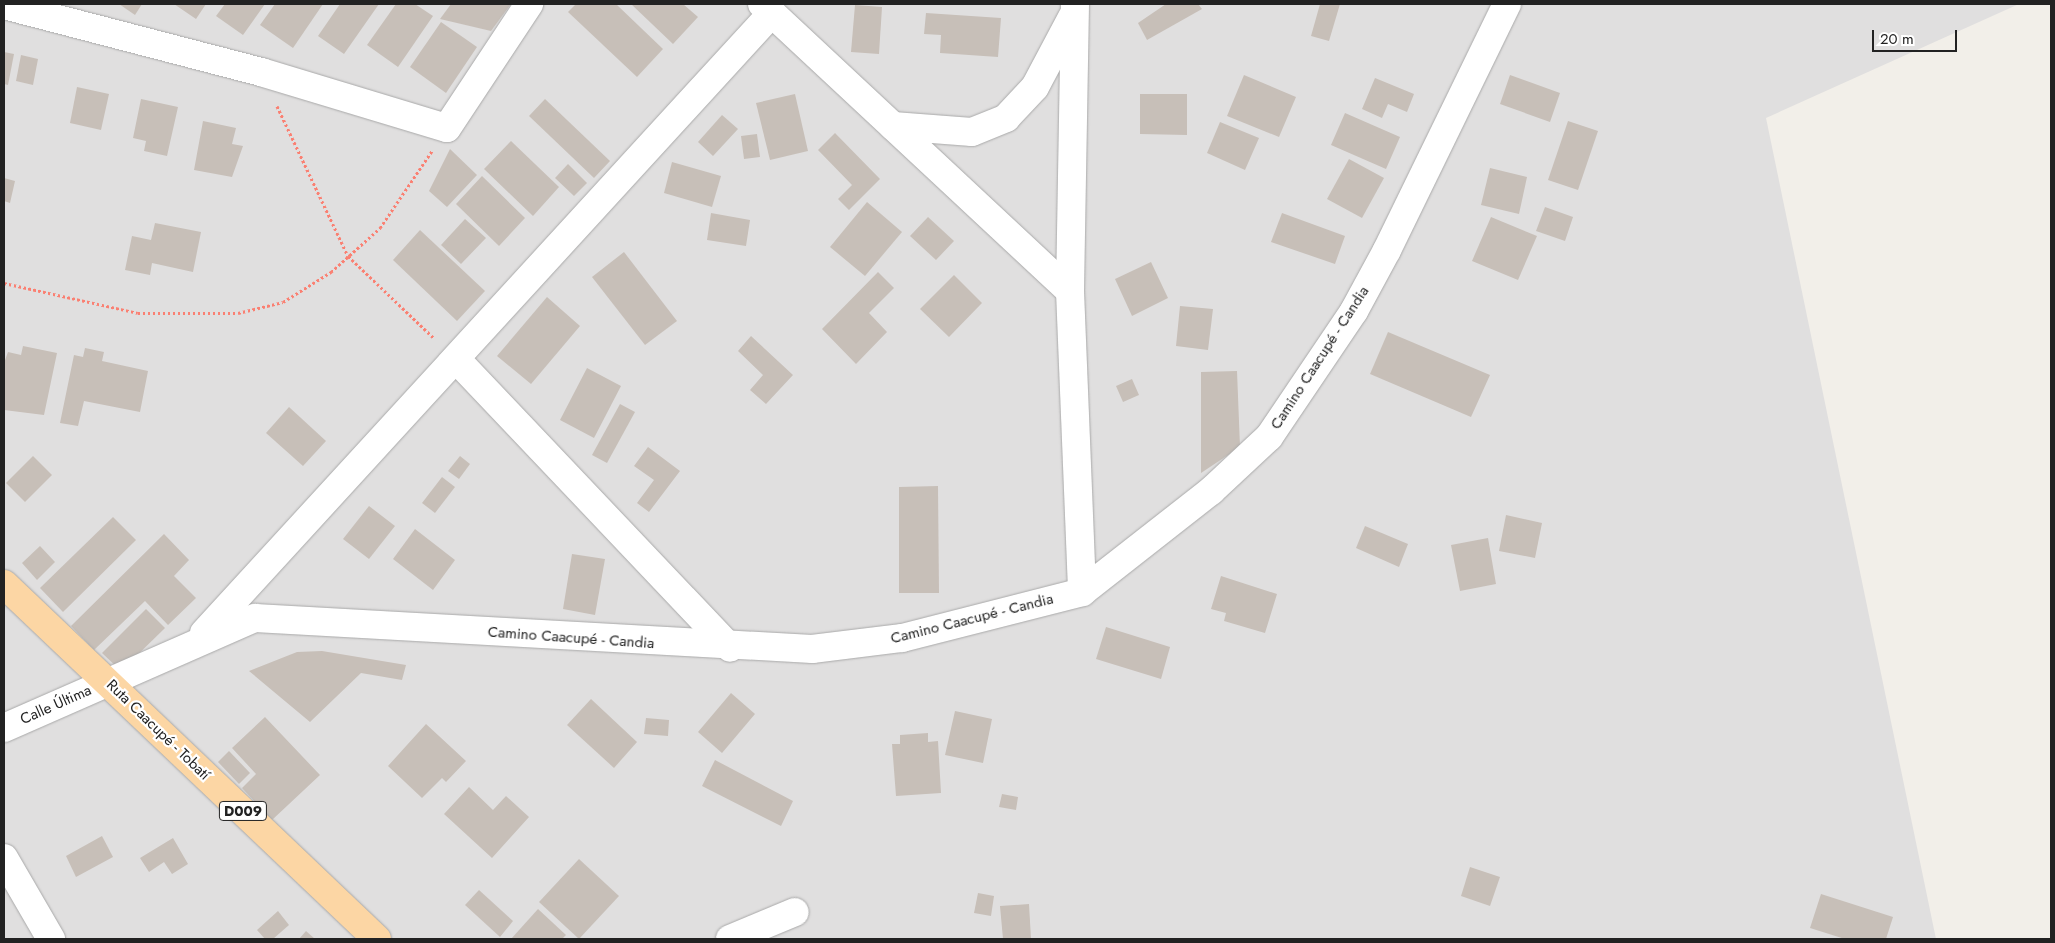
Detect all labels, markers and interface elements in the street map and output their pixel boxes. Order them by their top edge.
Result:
scale bar [1875,20,1960,52]
text: 20 m [1880,28,1914,50]
street label: Camino Caacupé - Candia [1267,283,1373,433]
street label: Camino Caacupé - Candia [889,590,1055,648]
street label: Camino Caacupé - Candia [487,623,655,653]
street label: Ruta Caacupé - Tobatí [103,676,213,784]
street label: Calle Última [18,681,94,729]
road number: D009 [218,799,268,822]

